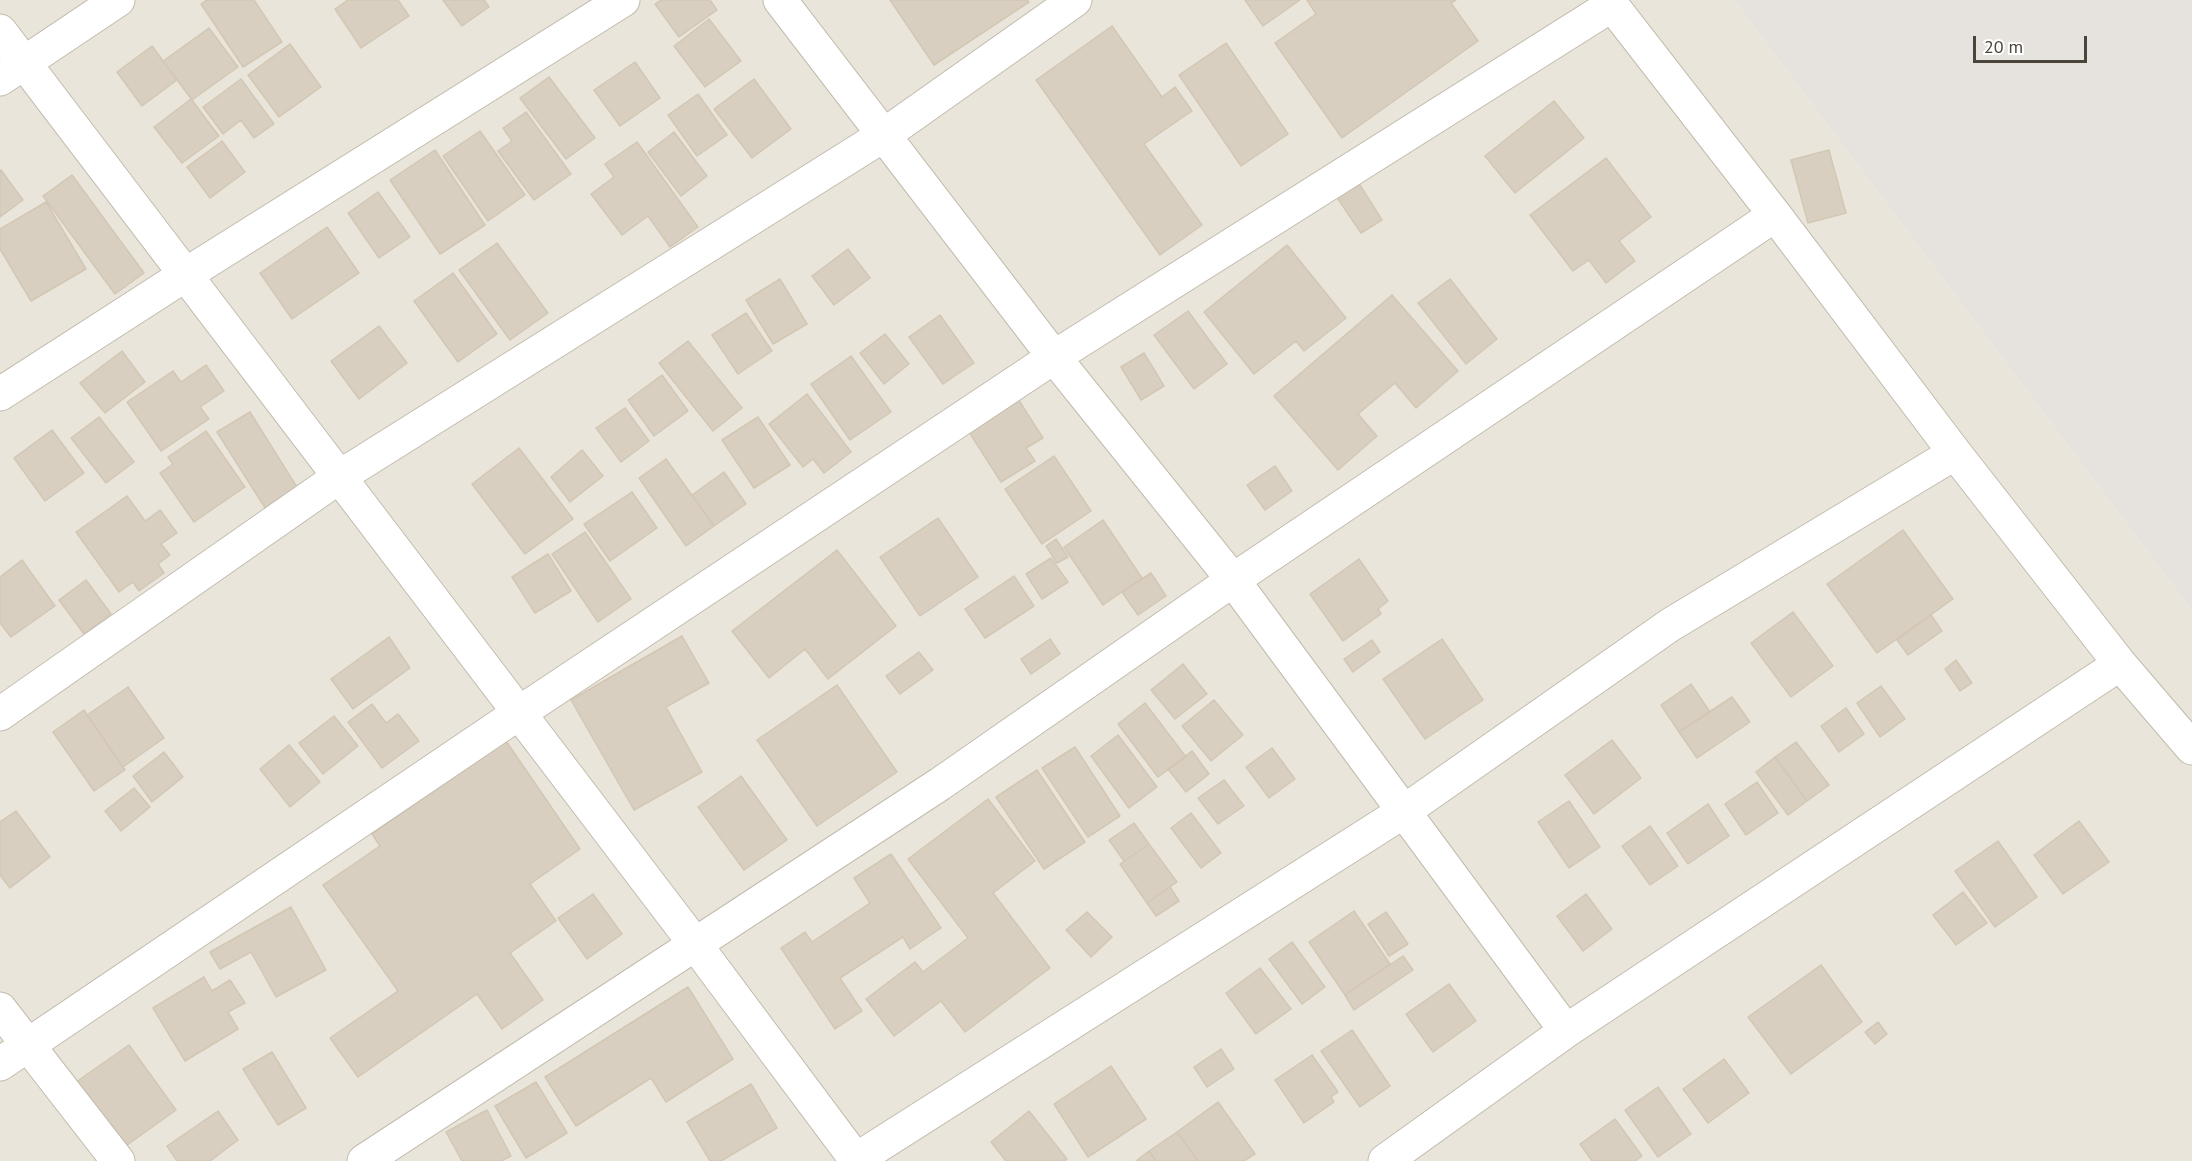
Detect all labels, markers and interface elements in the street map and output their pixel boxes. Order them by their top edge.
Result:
scale bar [1976,24,2090,62]
text: 20 m [1984,35,2023,58]

